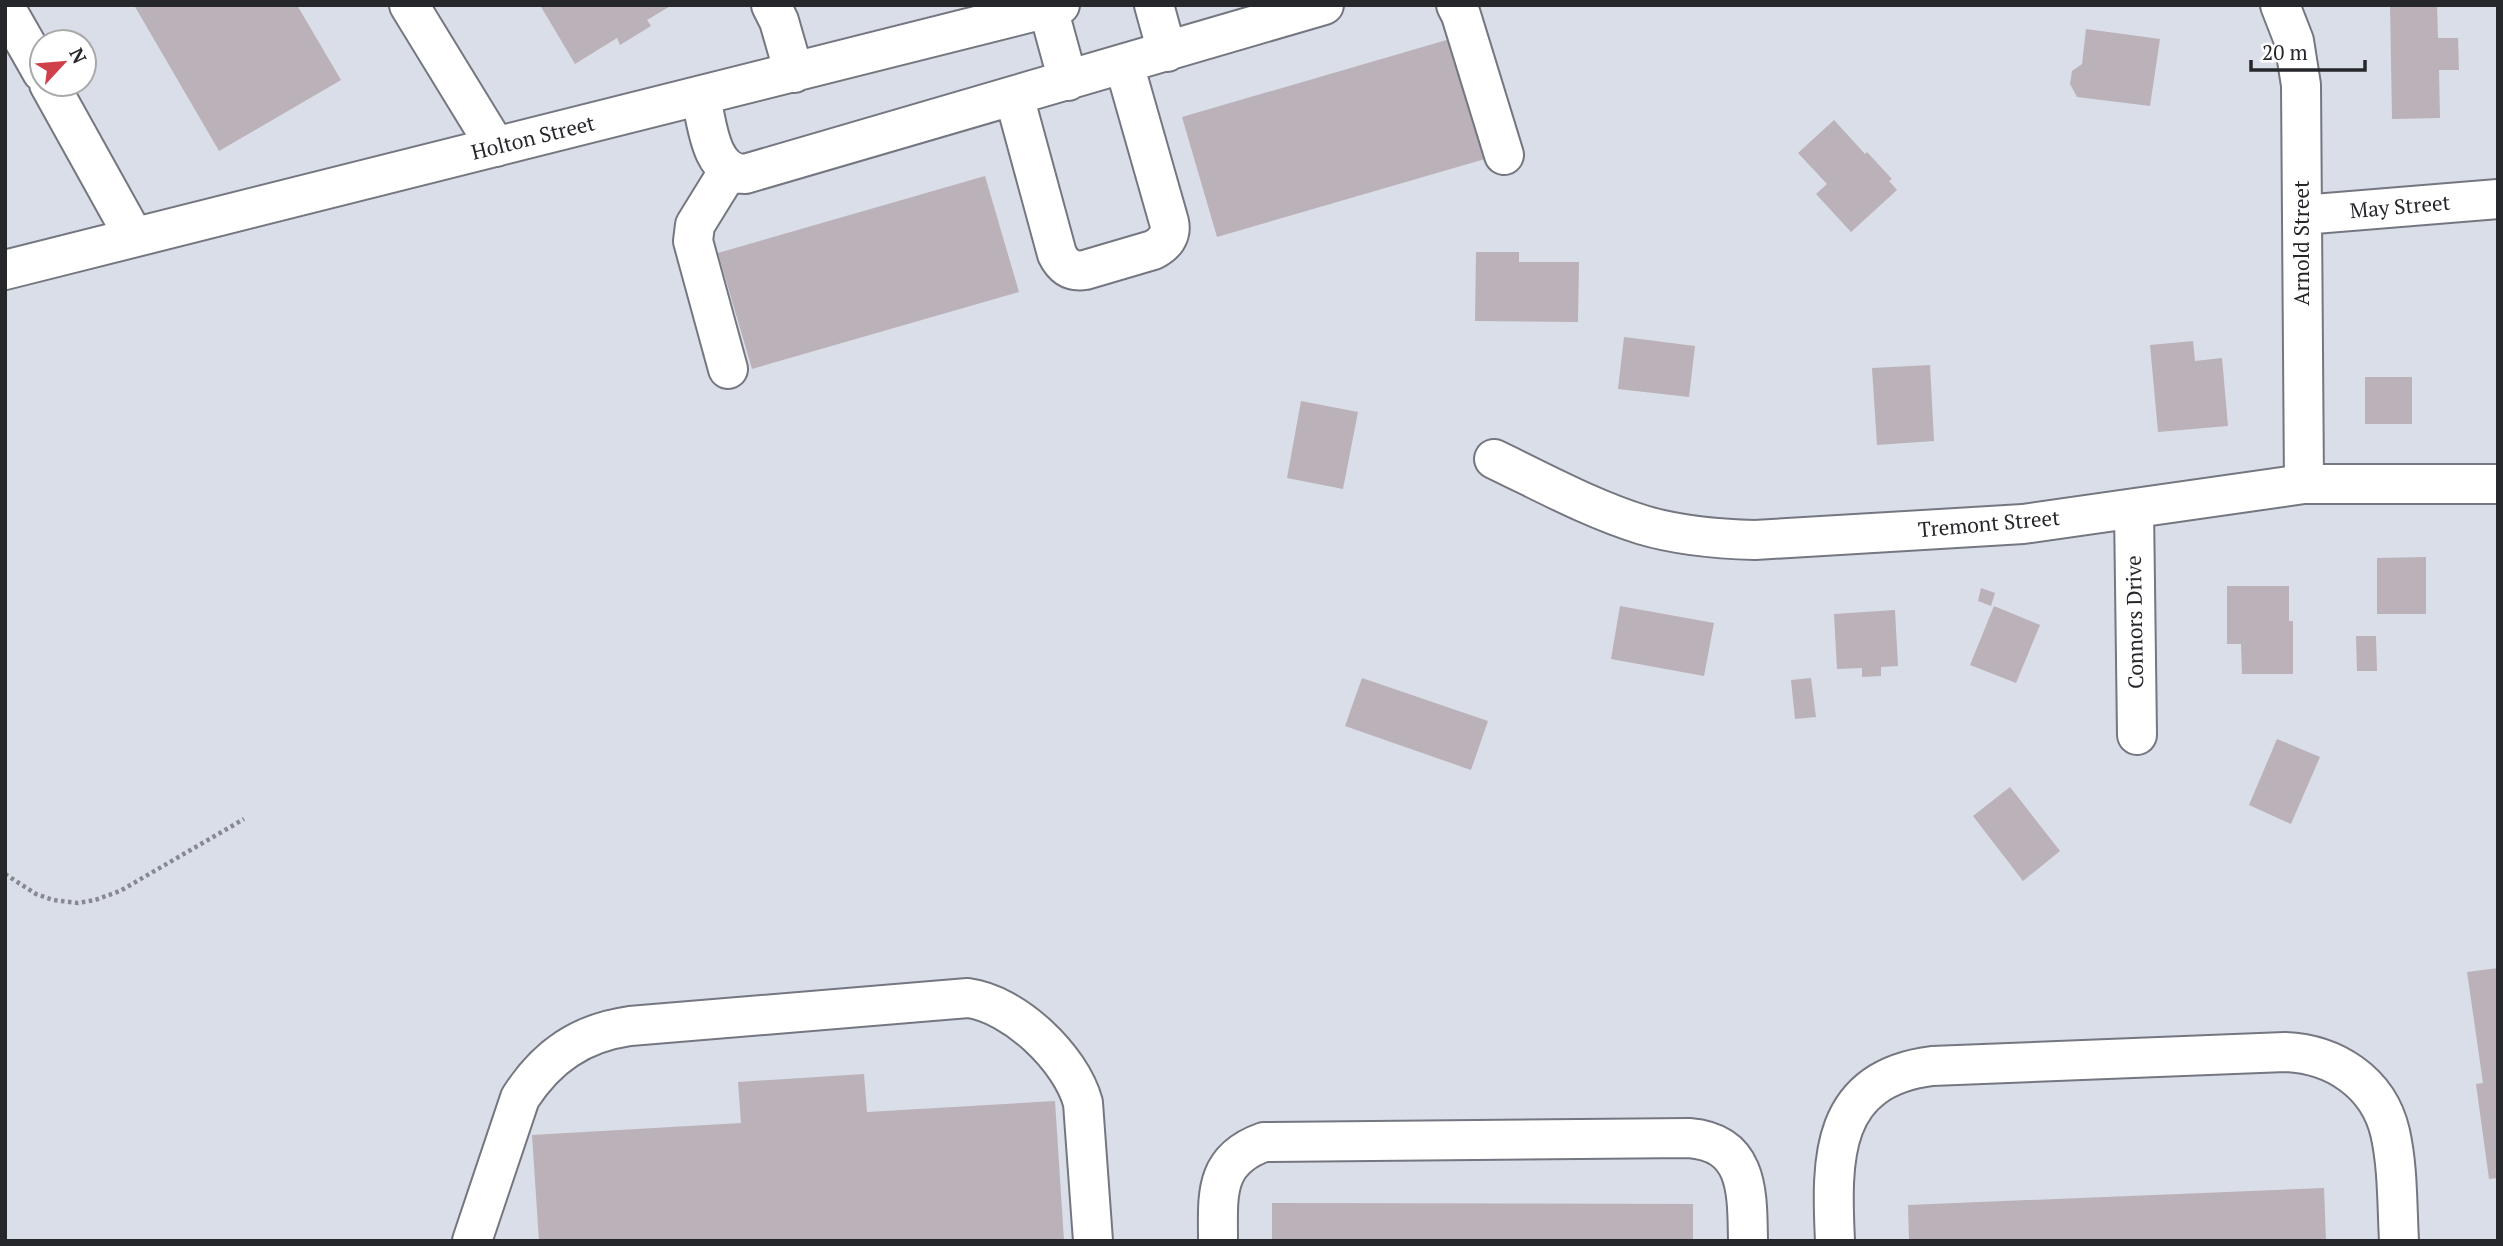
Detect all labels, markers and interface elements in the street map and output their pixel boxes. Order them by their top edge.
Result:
north arrow [28,28,98,98]
scale bar [2251,28,2365,72]
text: 20 m [2262,38,2308,66]
text: N [64,43,93,68]
street label: Holton Street [468,108,598,166]
street label: Arnold Street [2287,180,2315,306]
street label: May Street [2349,188,2451,224]
street label: Tremont Street [1917,503,2061,543]
street label: Connors Drive [2119,555,2149,689]

